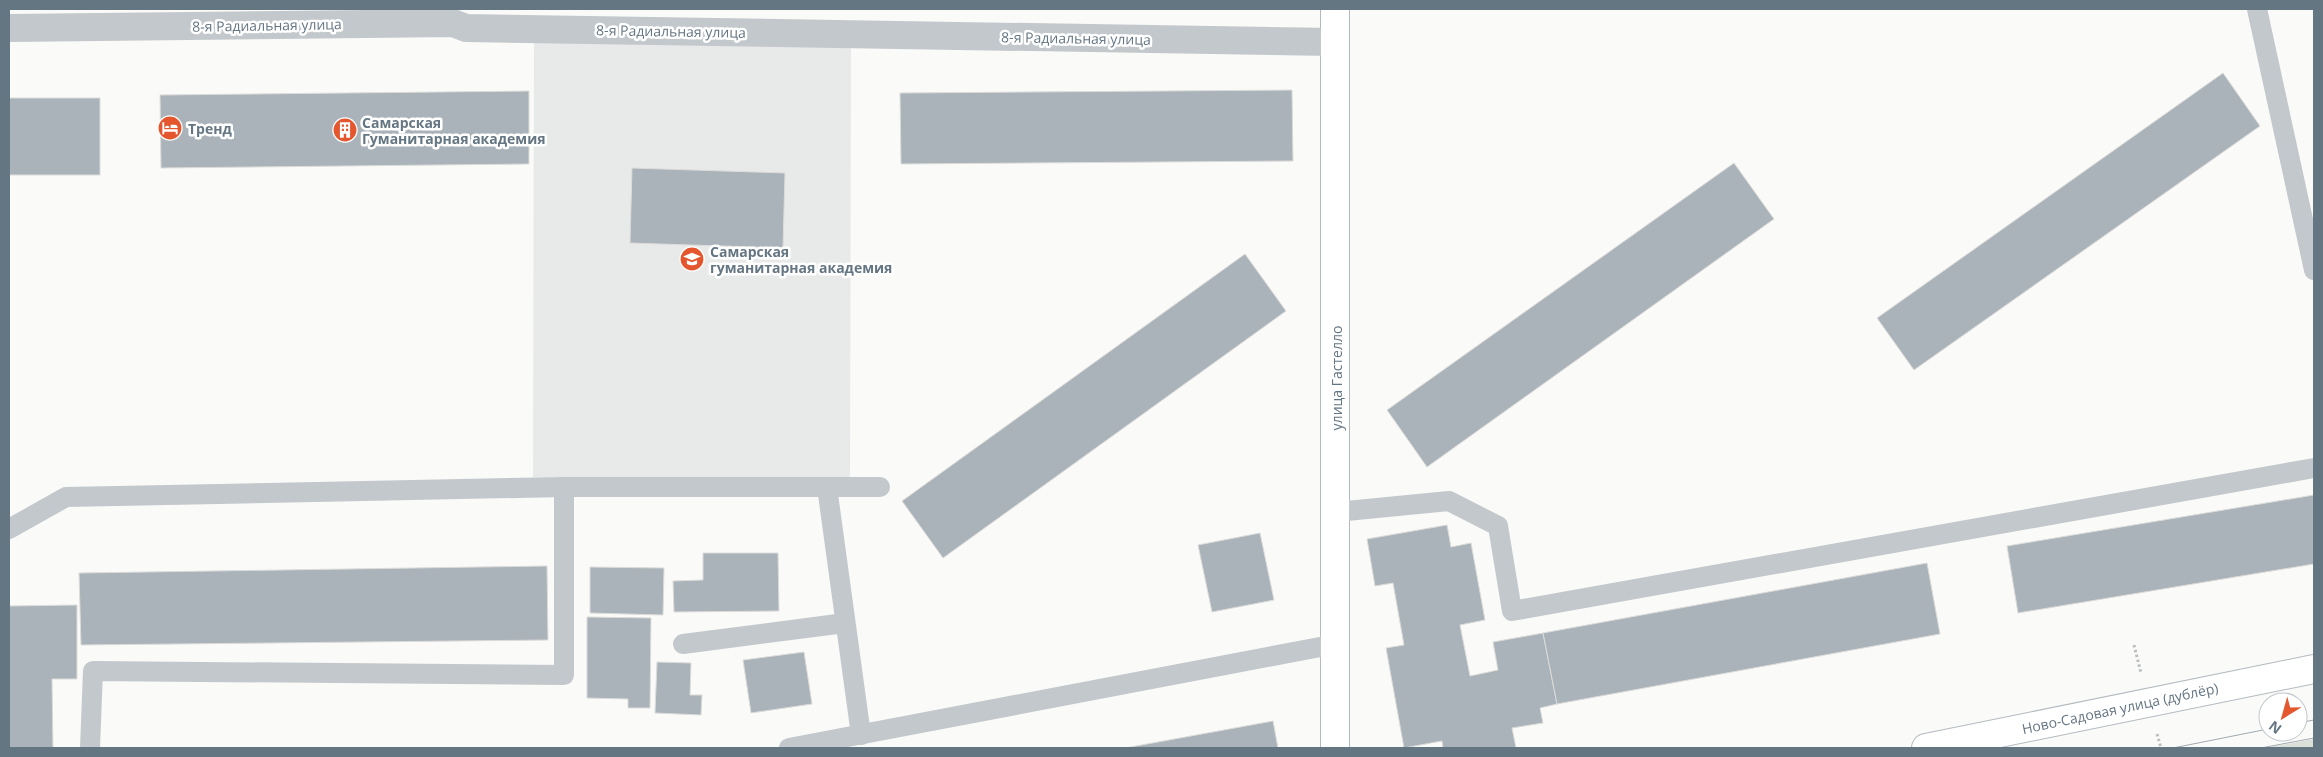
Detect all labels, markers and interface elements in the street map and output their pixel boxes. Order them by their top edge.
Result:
street label: 8-я Радиальная улица [192,14,342,36]
street label: 8-я Радиальная улица [596,20,746,42]
street label: 8-я Радиальная улица [1001,27,1151,49]
place label: Самарская Гуманитарная академия [362,113,546,148]
hotel icon: Тренд [157,115,183,141]
building icon: Самарская Гуманитарная академия [332,117,358,143]
place label: Тренд [188,119,233,138]
place label: Самарская гуманитарная академия [710,242,892,277]
school or university icon: Самарская гуманитарная академия [679,246,705,272]
street label: улица Гастелло [1327,326,1346,430]
street label: Ново-Садовая улица (дублёр) [2020,678,2220,738]
north arrow [2258,692,2308,742]
text: N [2265,717,2285,739]

